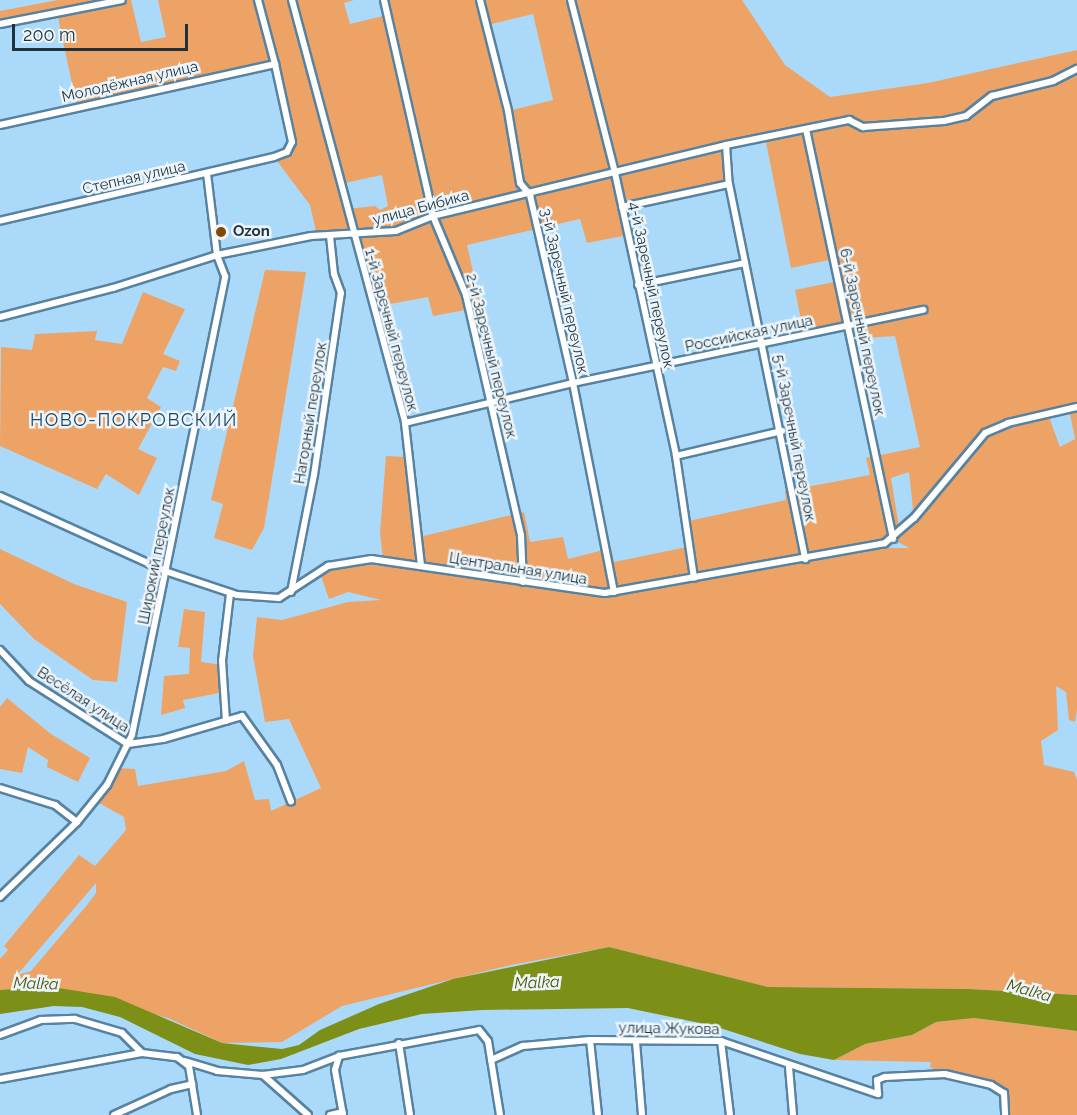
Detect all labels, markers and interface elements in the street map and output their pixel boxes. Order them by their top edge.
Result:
scale bar [15,12,190,50]
text: 200 m [23,24,76,45]
street label: Молодёжная улица [60,58,200,106]
street label: Степная улица [80,157,188,199]
street label: улица Бибика [371,187,471,229]
street label: 4-й Заречный переулок [625,200,677,370]
street label: 3-й Заречный переулок [536,206,592,376]
place label: Ozon [233,223,270,241]
marker: Ozon [214,225,228,239]
street label: 1-й Заречный переулок [361,247,421,413]
street label: 6-й Заречный переулок [835,247,889,417]
street label: 2-й Заречный переулок [462,272,520,440]
street label: Российская улица [683,312,815,356]
street label: Нагорный переулок [291,341,331,485]
street label: 5-й Заречный переулок [769,353,819,523]
district label: НОВО-ПОКРОВСКИЙ [30,409,238,431]
street label: Широкий переулок [135,486,179,626]
street label: Центральная улица [447,549,589,589]
street label: Весёлая улица [33,663,133,737]
water label: Malka [514,973,560,993]
water label: Malka [13,974,59,994]
water label: Malka [1005,976,1053,1006]
street label: улица Жукова [618,1019,720,1039]

